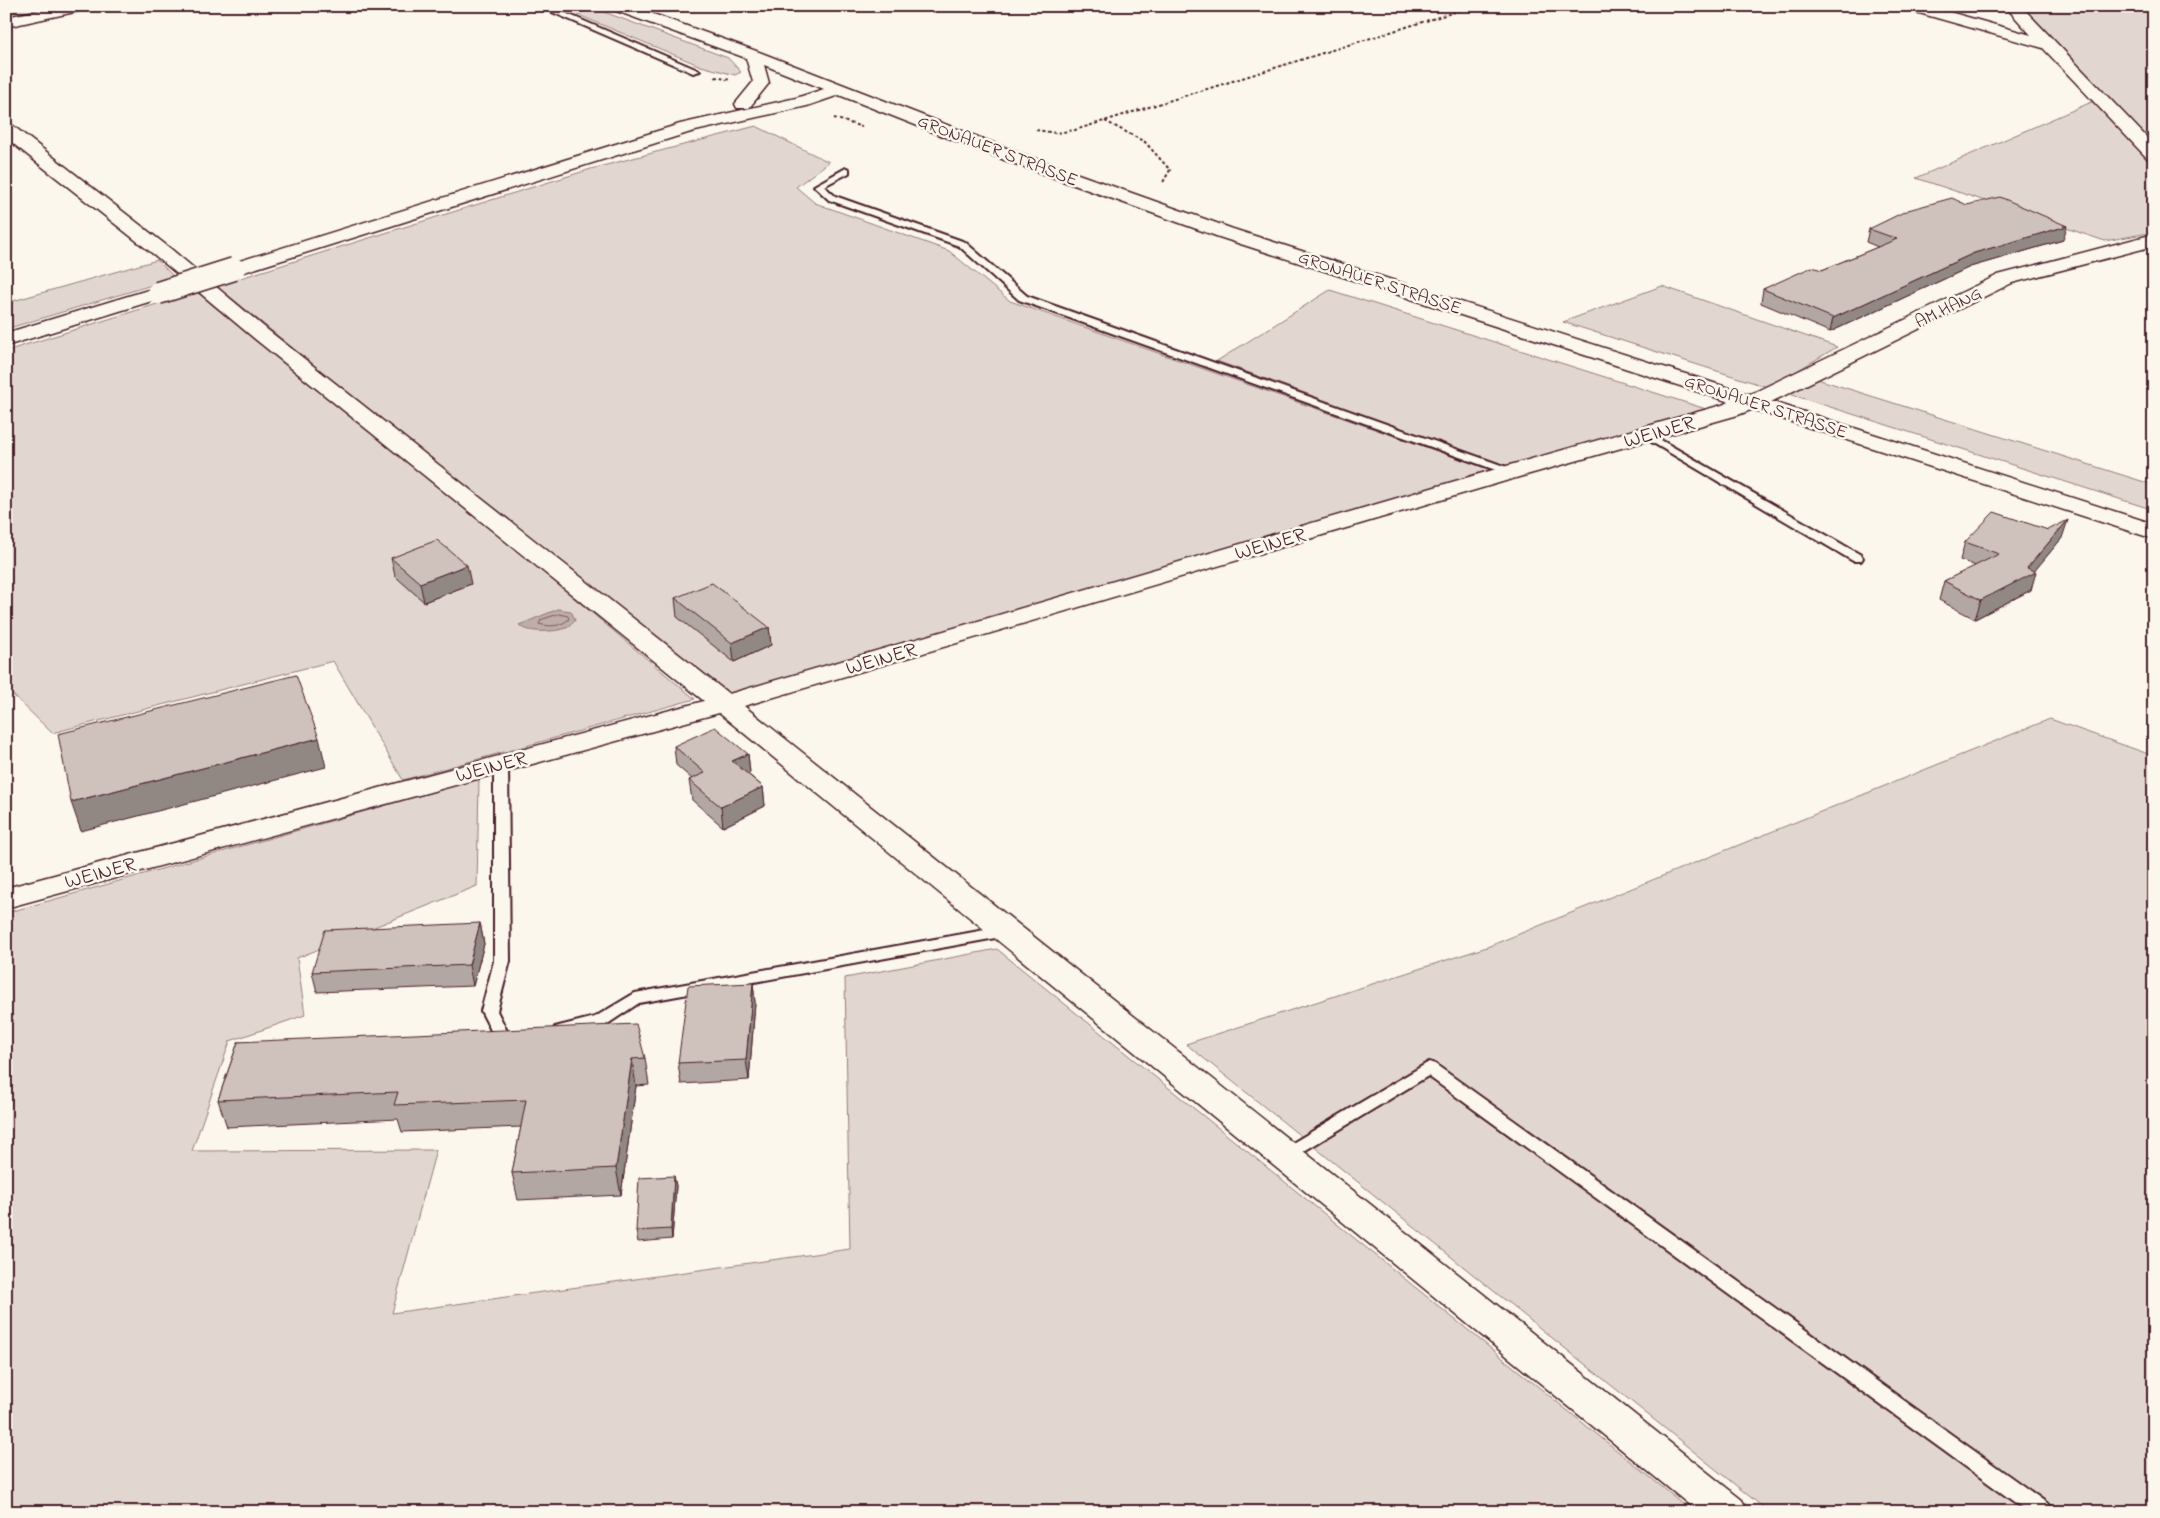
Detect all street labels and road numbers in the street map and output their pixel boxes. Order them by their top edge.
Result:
street label: GRONAUER STRASSE [913,109,1081,195]
street label: GRONAUER STRASSE [1294,245,1464,323]
street label: AM HANG [1911,281,1987,336]
street label: GRONAUER STRASSE [1680,369,1850,447]
street label: WEINER [1621,408,1699,457]
street label: WEINER [1232,520,1310,569]
street label: WEINER [843,635,921,684]
street label: WEINER [453,744,531,792]
street label: WEINER [62,850,140,898]

